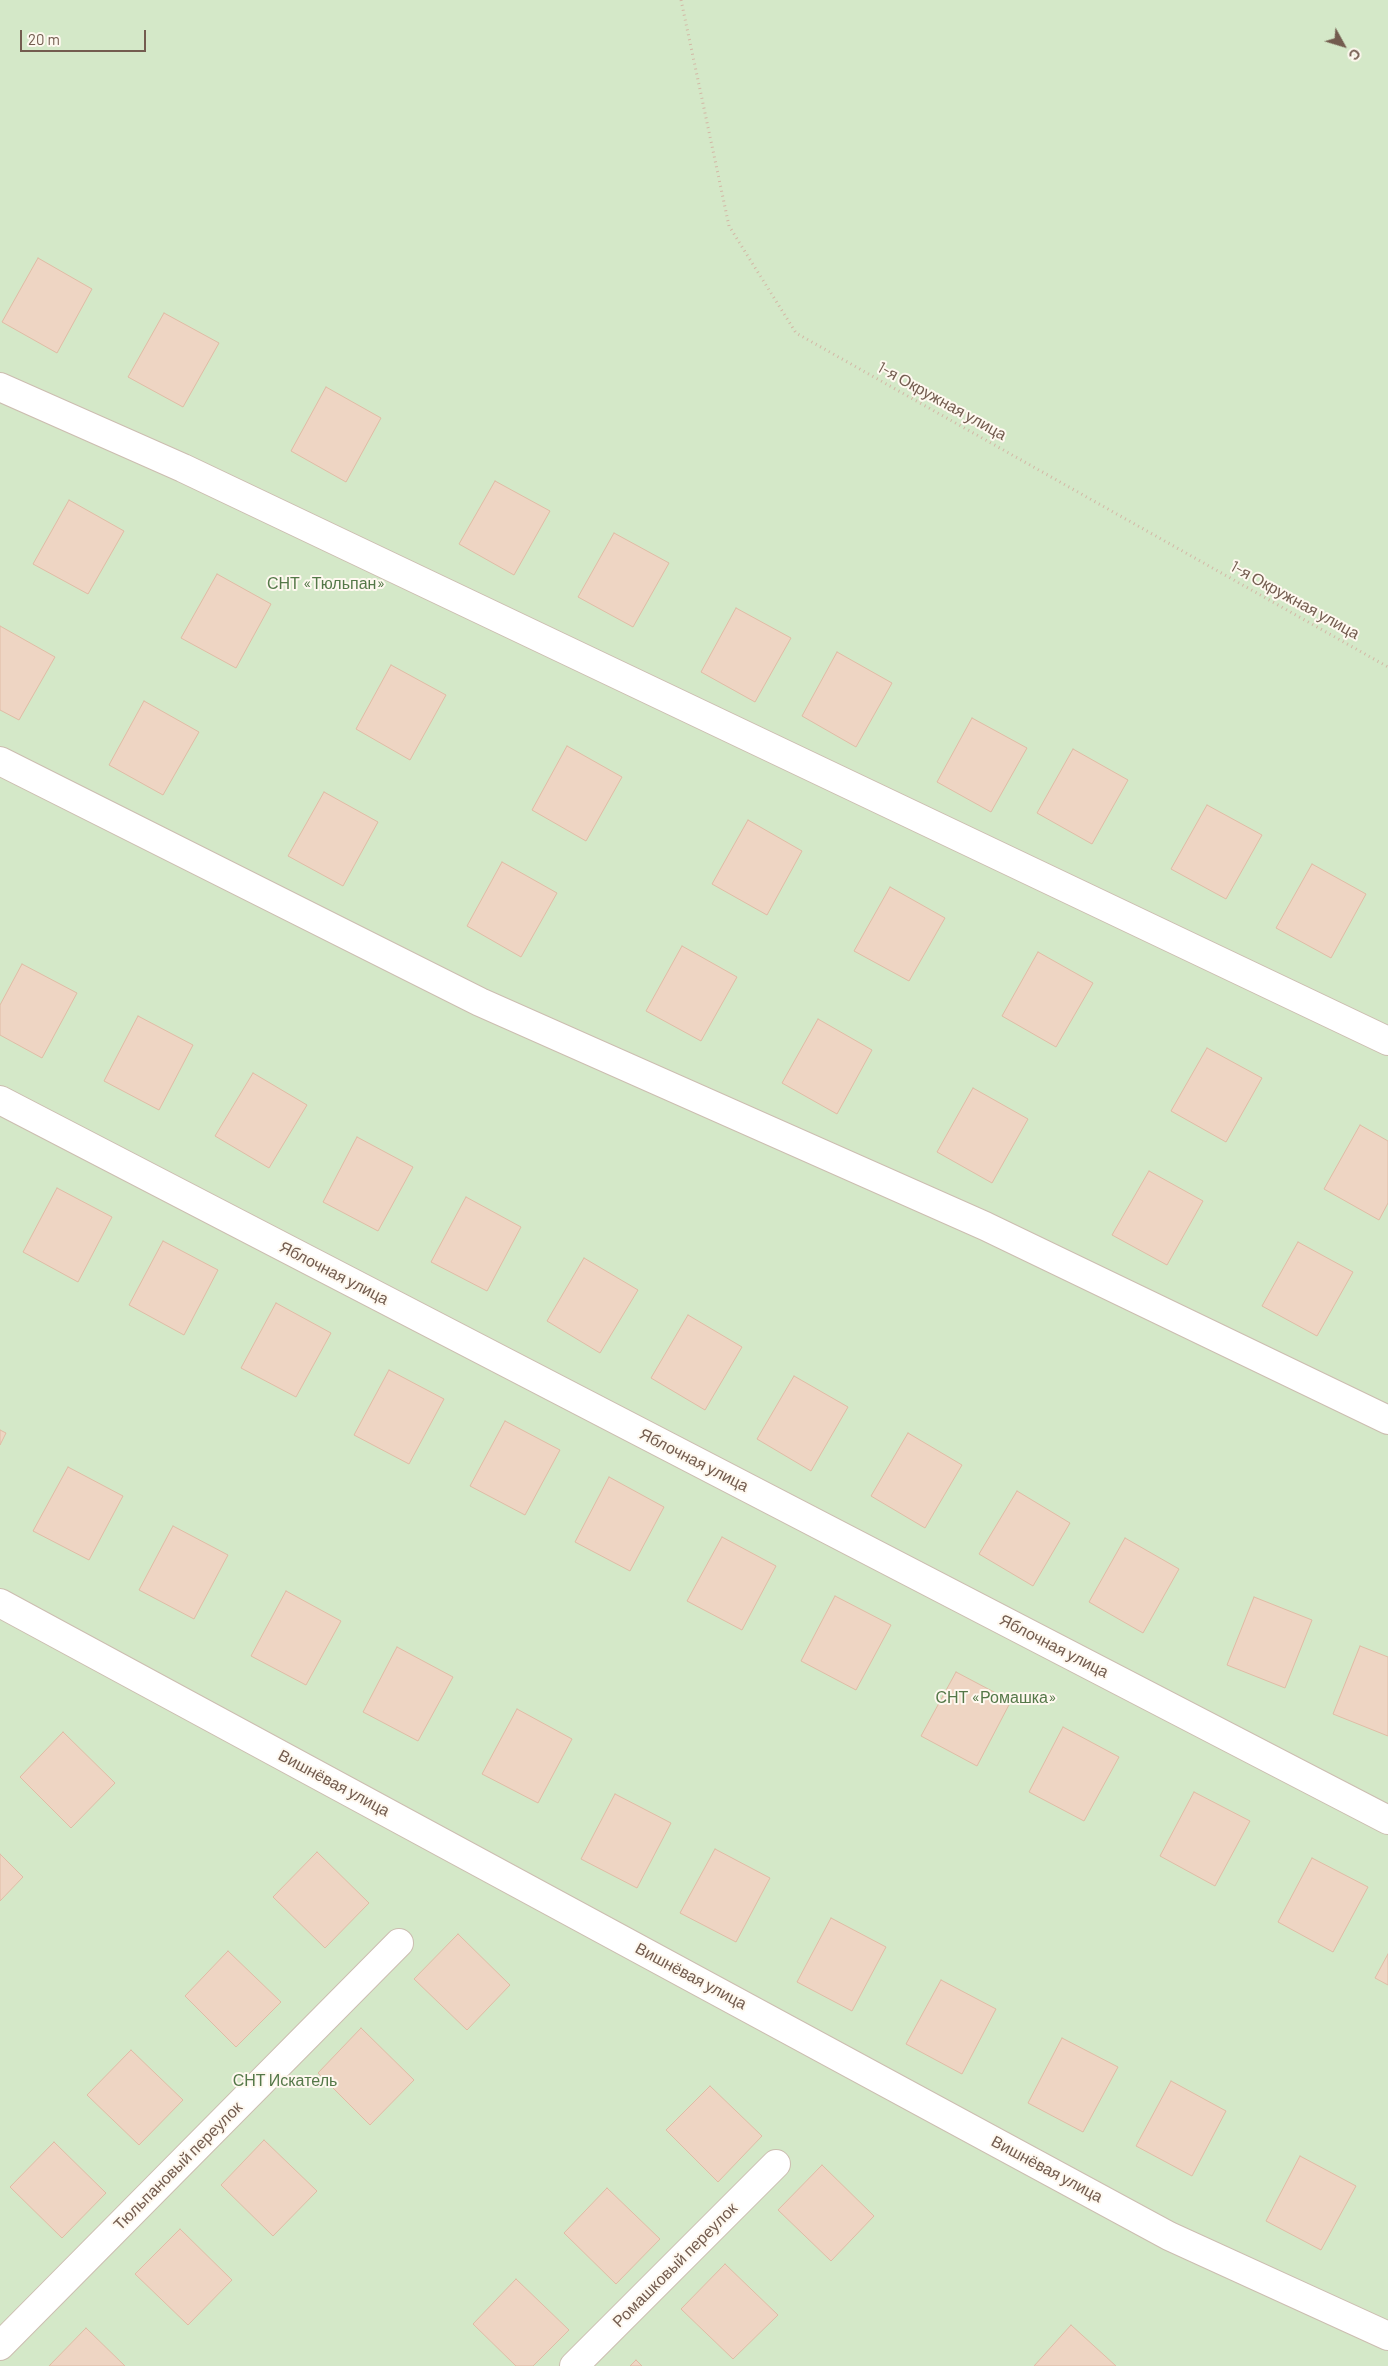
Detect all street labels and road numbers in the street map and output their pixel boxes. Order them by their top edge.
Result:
street label: 1-я Окружная улица [874,358,1010,444]
street label: 1-я Окружная улица [1227,557,1363,643]
street label: Яблочная улица [276,1237,392,1309]
street label: Яблочная улица [636,1424,752,1496]
street label: Яблочная улица [996,1610,1112,1682]
street label: Вишнёвая улица [275,1746,393,1820]
street label: Вишнёвая улица [632,1939,750,2013]
street label: Тюльпановый переулок [110,2098,246,2234]
street label: Вишнёвая улица [988,2132,1106,2206]
street label: Ромашковый переулок [609,2199,741,2331]

